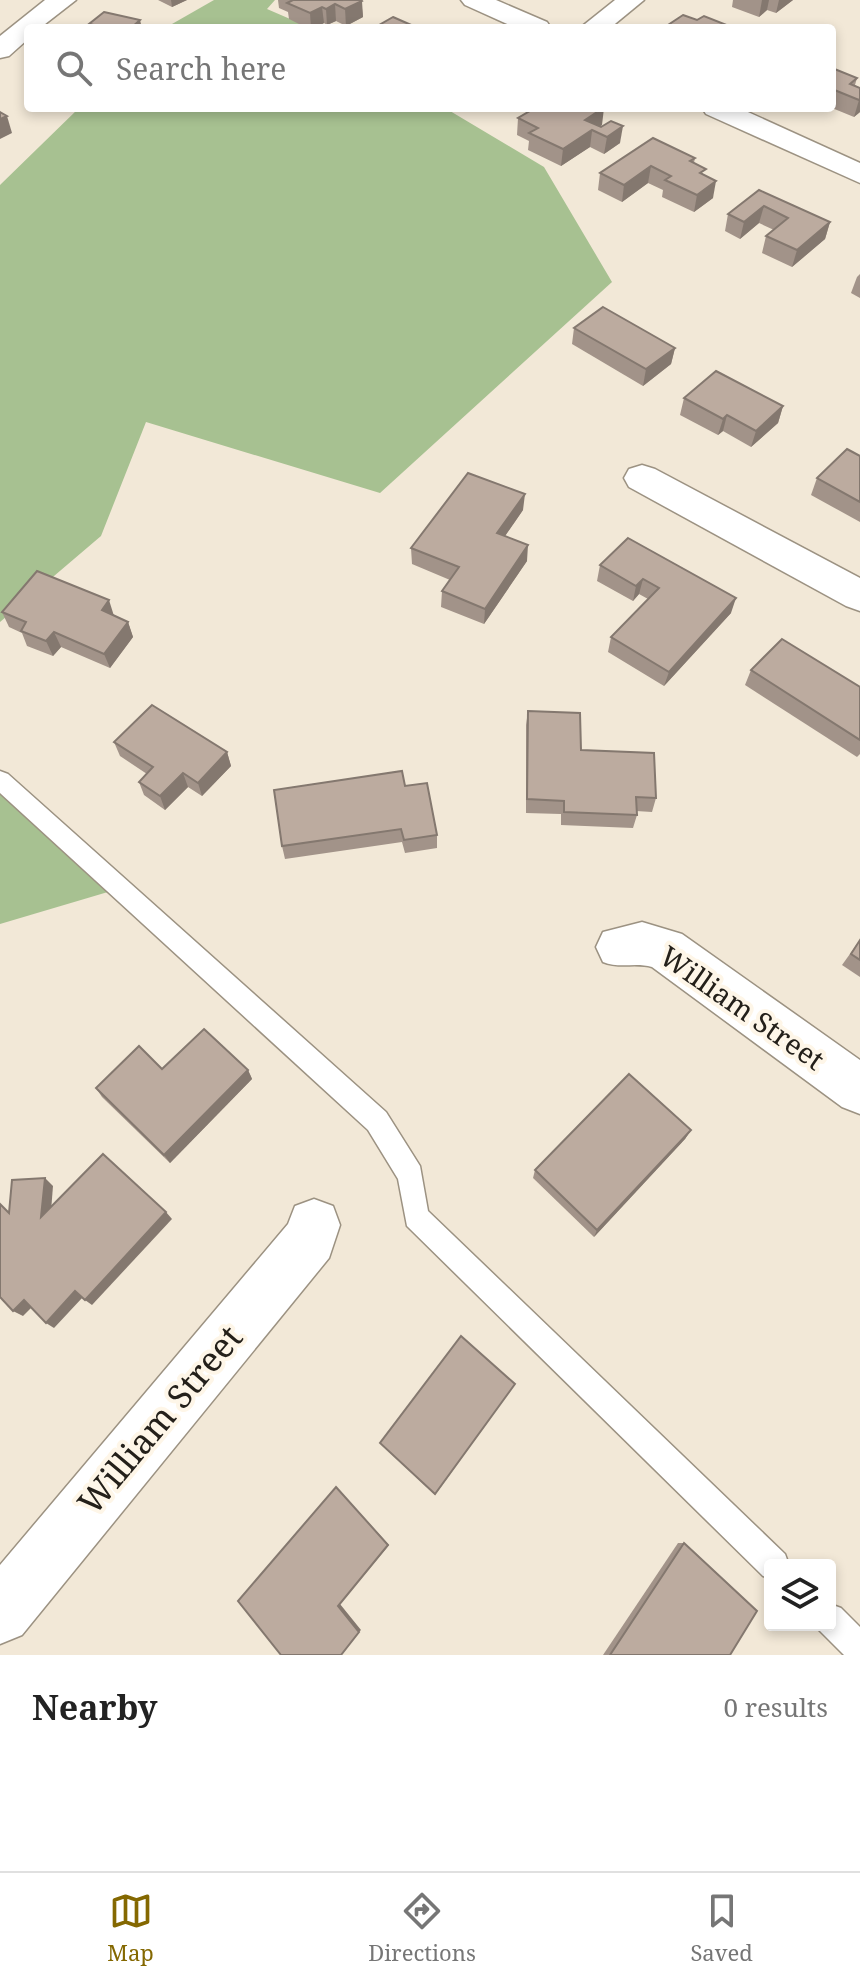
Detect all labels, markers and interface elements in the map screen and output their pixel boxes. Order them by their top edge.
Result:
search box [24,24,836,112]
icon: search [52,46,96,90]
text: Search here [116,48,286,89]
street label: William Street [653,936,832,1078]
street label: William Street [67,1315,252,1524]
map controls [764,1559,836,1631]
button: layers [764,1559,836,1631]
text: Nearby [32,1684,158,1730]
text: 0 results [723,1689,828,1725]
tab: Map [107,1889,154,1967]
tab: Directions [368,1889,476,1967]
tab: Saved [690,1889,753,1967]

